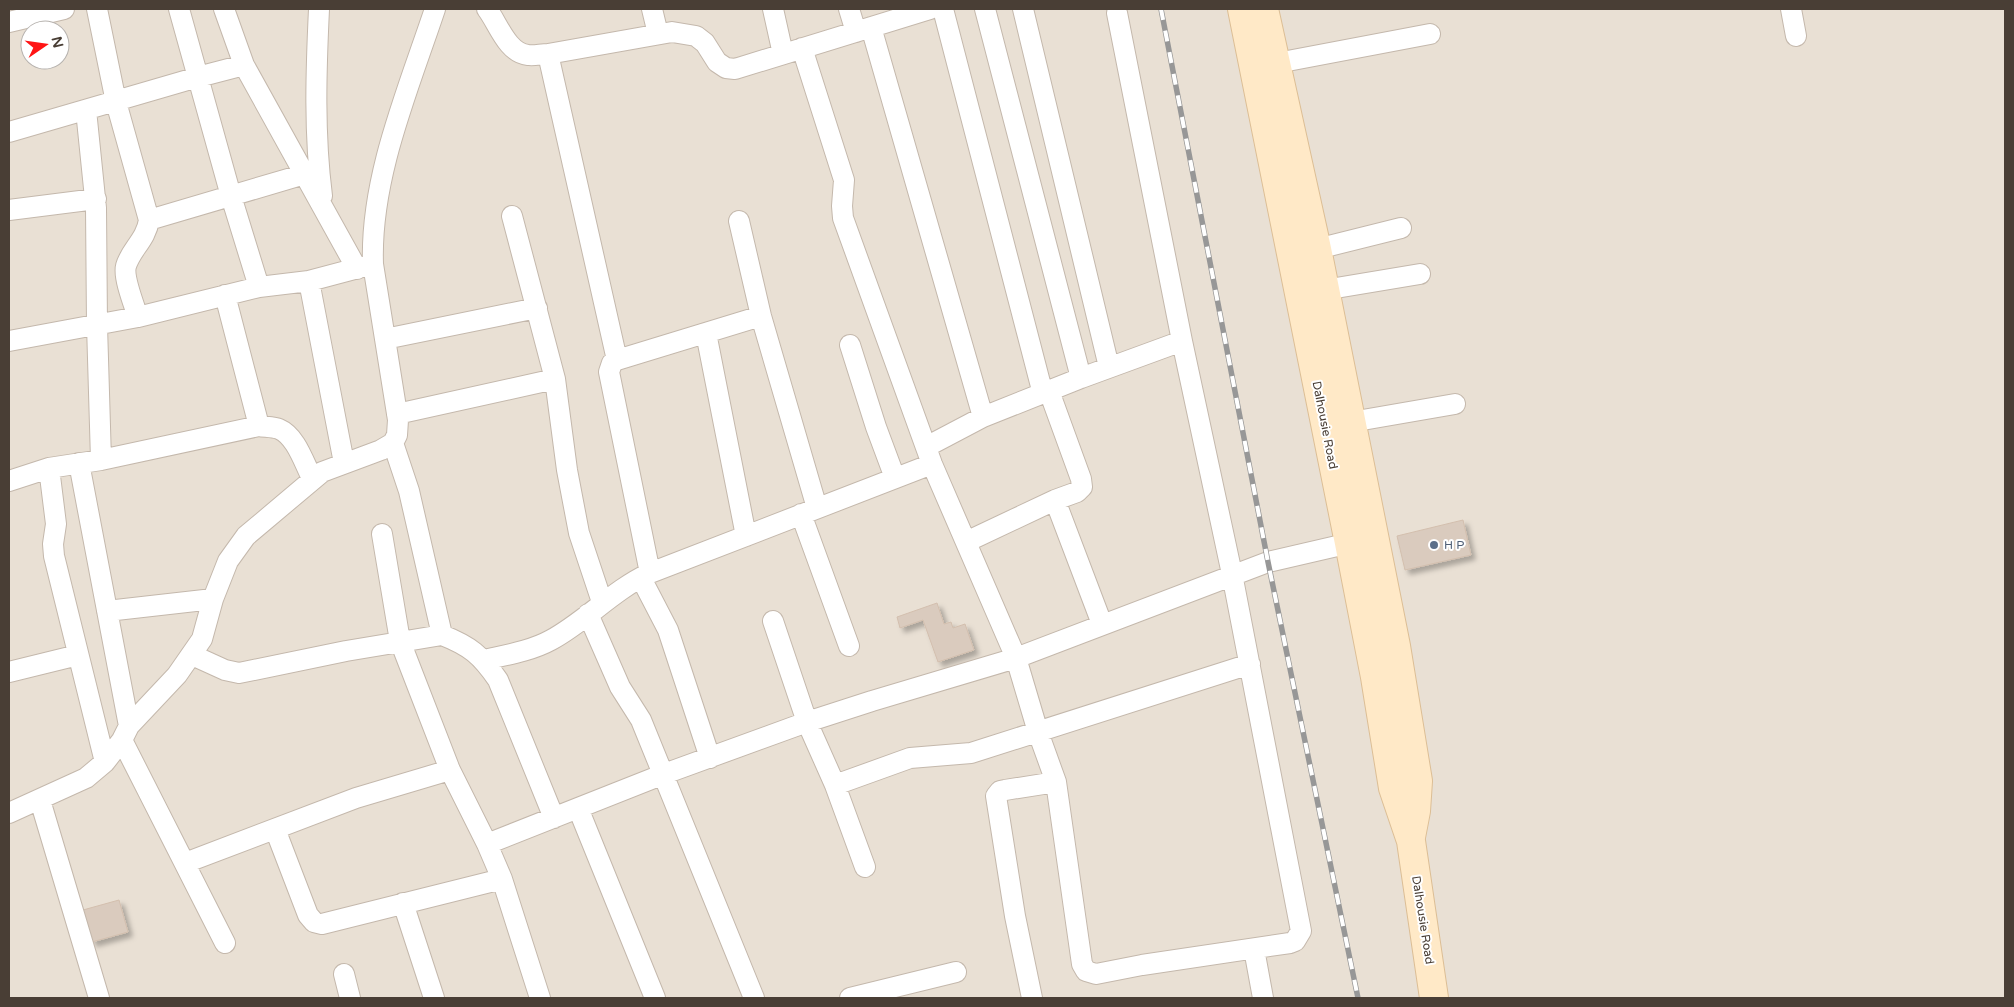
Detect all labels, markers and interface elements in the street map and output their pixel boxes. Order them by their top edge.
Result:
north arrow [20,20,70,70]
text: N [48,35,67,50]
street label: Dalhousie Road [1310,380,1340,470]
place label: H P [1444,538,1464,552]
marker: H P [1428,539,1440,551]
street label: Dalhousie Road [1409,875,1437,965]

